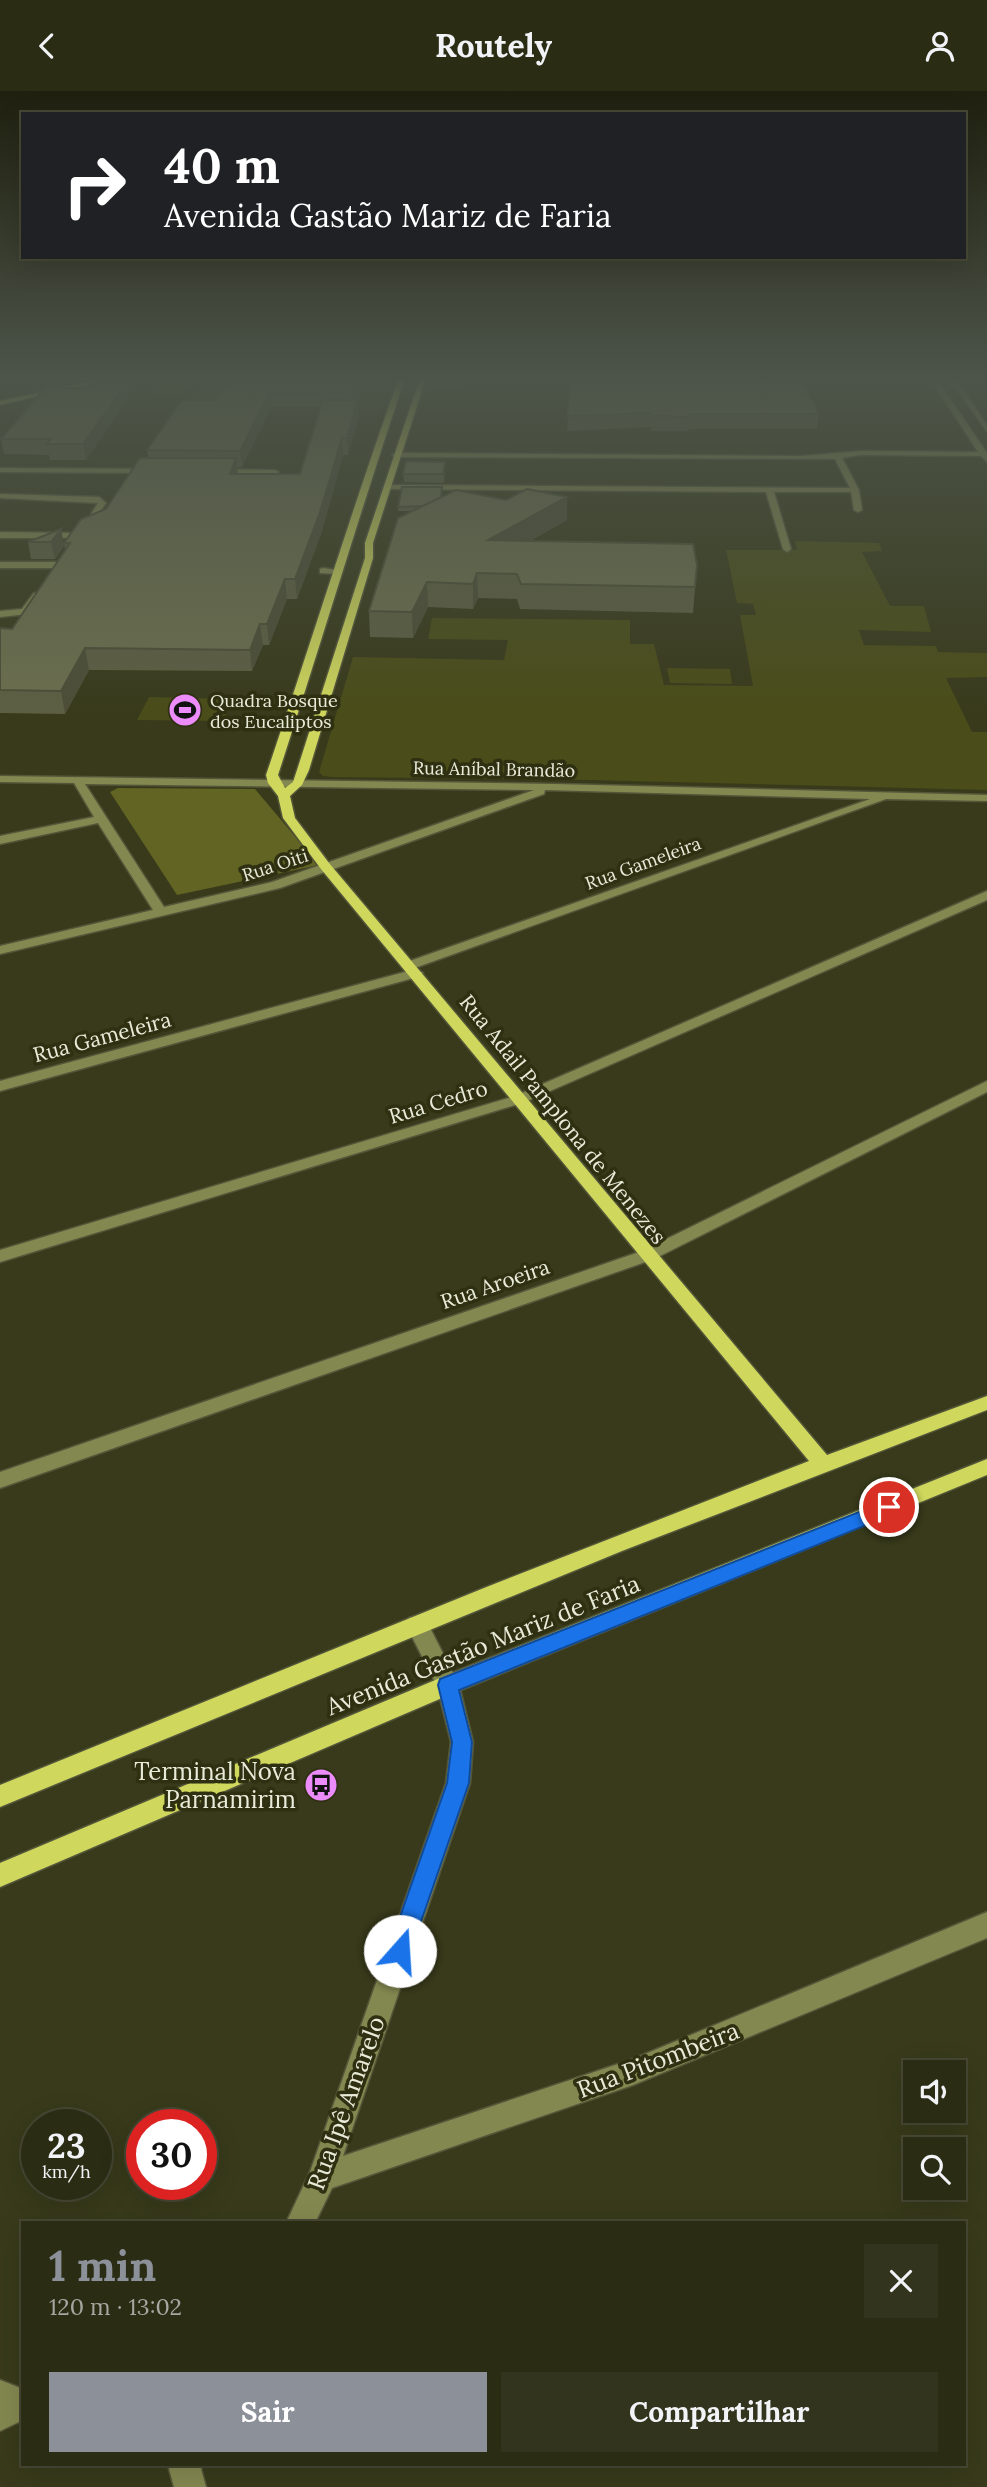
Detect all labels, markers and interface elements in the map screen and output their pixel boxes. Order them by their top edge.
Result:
text: Routely [435,25,552,66]
icon: back [28,27,66,65]
icon: person [921,27,959,65]
text: 40 m [164,134,280,196]
icon: right [49,140,140,231]
text: Avenida Gastão Mariz de Faria [164,195,611,236]
place label: Quadra Bosque dos Eucaliptos [210,689,338,733]
sports icon: Quadra Bosque dos Eucaliptos [166,691,204,729]
street label: Rua Aníbal Brandão [413,756,575,782]
street label: Rua Gameleira [582,831,704,895]
street label: Rua Oiti [239,844,311,886]
street label: Rua Adail Pamplona de Menezes [454,989,672,1249]
street label: Rua Gameleira [30,1006,174,1068]
street label: Rua Cedro [385,1074,491,1130]
street label: Rua Aroeira [437,1253,553,1315]
pin [859,1477,919,1537]
icon: arrive [870,1488,908,1526]
street label: Avenida Gastão Mariz de Faria [321,1568,644,1723]
place label: Terminal Nova Parnamirim [134,1756,296,1815]
bus stop icon: Terminal Nova Parnamirim [302,1766,340,1804]
position arrow [363,1914,437,1988]
street label: Rua Ipê Amarelo [300,2012,392,2194]
street label: Rua Pitombeira [573,2015,743,2105]
map controls [903,2060,966,2200]
button: sound [903,2060,966,2123]
speed limit sign: 30 [126,2109,217,2200]
text: 23 [47,2123,86,2168]
button: search [903,2137,966,2200]
text: km/h [42,2160,91,2183]
text: 1 min [49,2239,156,2293]
button: close [864,2244,938,2318]
text: 120 m · 13:02 [49,2292,182,2321]
button: Sair [49,2372,487,2452]
button: Compartilhar [501,2372,938,2452]

